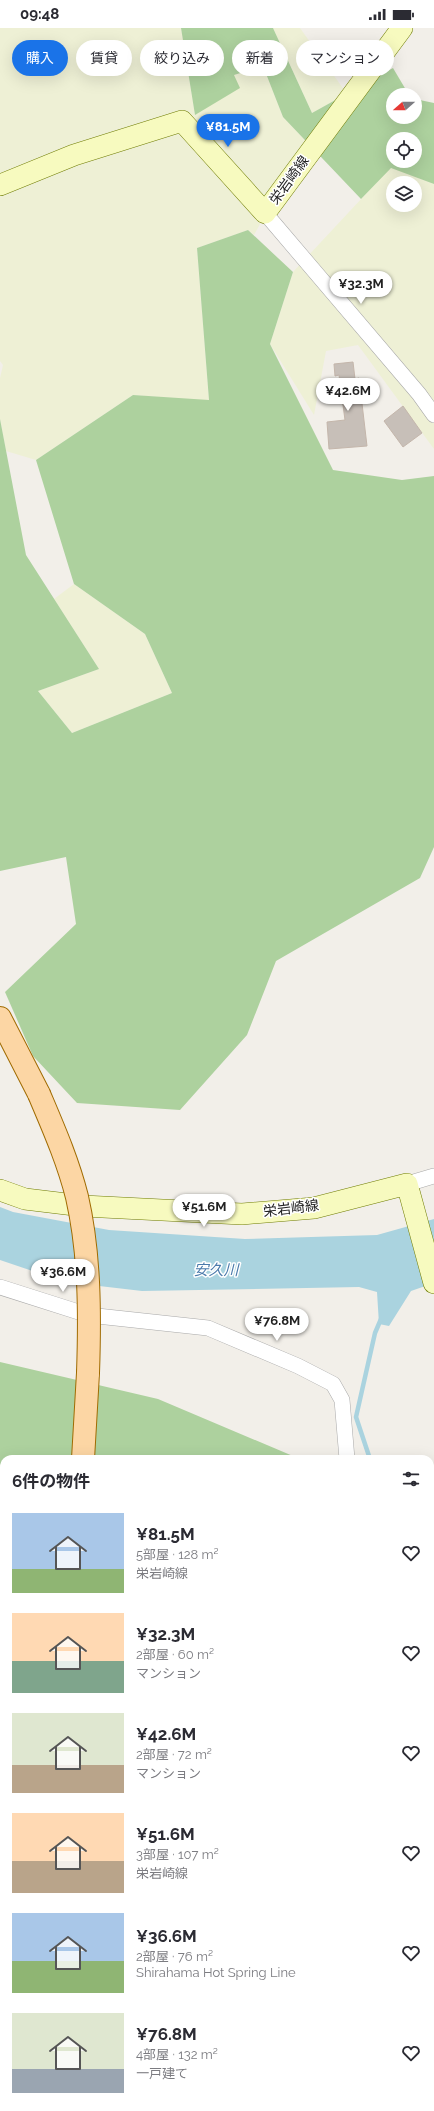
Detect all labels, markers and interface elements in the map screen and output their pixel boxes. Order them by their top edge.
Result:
text: 09:48 [20,5,59,23]
chip: 購入 [12,40,68,76]
chip: 賃貸 [76,40,132,76]
chip: 絞り込み [140,40,224,76]
chip: 新着 [232,40,288,76]
chip: マンション [296,40,394,76]
north arrow [386,88,422,124]
map controls [386,88,422,212]
pin: ¥81.5M [195,114,261,148]
text: ¥81.5M [206,119,250,134]
button: locate [386,132,422,168]
street label: 栄岩崎線 [266,153,312,207]
button: layers [386,176,422,212]
pin: ¥32.3M [328,271,394,305]
text: ¥32.3M [338,276,384,291]
pin: ¥42.6M [315,378,381,412]
text: ¥42.6M [325,383,371,398]
pin: ¥51.6M [171,1194,237,1228]
street label: 栄岩崎線 [262,1197,320,1219]
text: ¥51.6M [182,1199,226,1214]
pin: ¥36.6M [30,1259,96,1293]
water label: 安久川 [193,1261,240,1279]
text: ¥36.6M [40,1264,86,1279]
pin: ¥76.8M [244,1308,310,1342]
text: ¥76.8M [254,1313,300,1328]
icon: filters [400,1468,422,1490]
text: 6件の物件 [12,1471,90,1491]
text: ¥81.5M [136,1524,195,1544]
icon: home [44,1529,92,1577]
icon: heart [400,1542,422,1564]
text: 5部屋 · 128 m² [136,1547,219,1562]
text: 栄岩崎線 [136,1566,188,1581]
text: ¥32.3M [136,1624,195,1644]
icon: home [44,1629,92,1677]
icon: heart [400,1642,422,1664]
text: 2部屋 · 60 m² [136,1647,214,1662]
text: マンション [136,1666,201,1681]
text: ¥42.6M [136,1724,196,1744]
icon: home [44,1729,92,1777]
icon: heart [400,1742,422,1764]
text: 2部屋 · 72 m² [136,1747,212,1762]
text: マンション [136,1766,201,1781]
text: ¥51.6M [136,1824,195,1844]
icon: home [44,1829,92,1877]
icon: heart [400,1842,422,1864]
text: 3部屋 · 107 m² [136,1847,219,1862]
text: 栄岩崎線 [136,1866,188,1881]
text: ¥36.6M [136,1926,197,1946]
icon: home [44,1929,92,1977]
icon: heart [400,1942,422,1964]
text: 2部屋 · 76 m² [136,1949,213,1964]
text: Shirahama Hot Spring Line [136,1965,296,1980]
text: ¥76.8M [136,2024,197,2044]
icon: home [44,2029,92,2077]
icon: heart [400,2042,422,2064]
text: 4部屋 · 132 m² [136,2047,218,2062]
text: 一戸建て [136,2066,188,2081]

